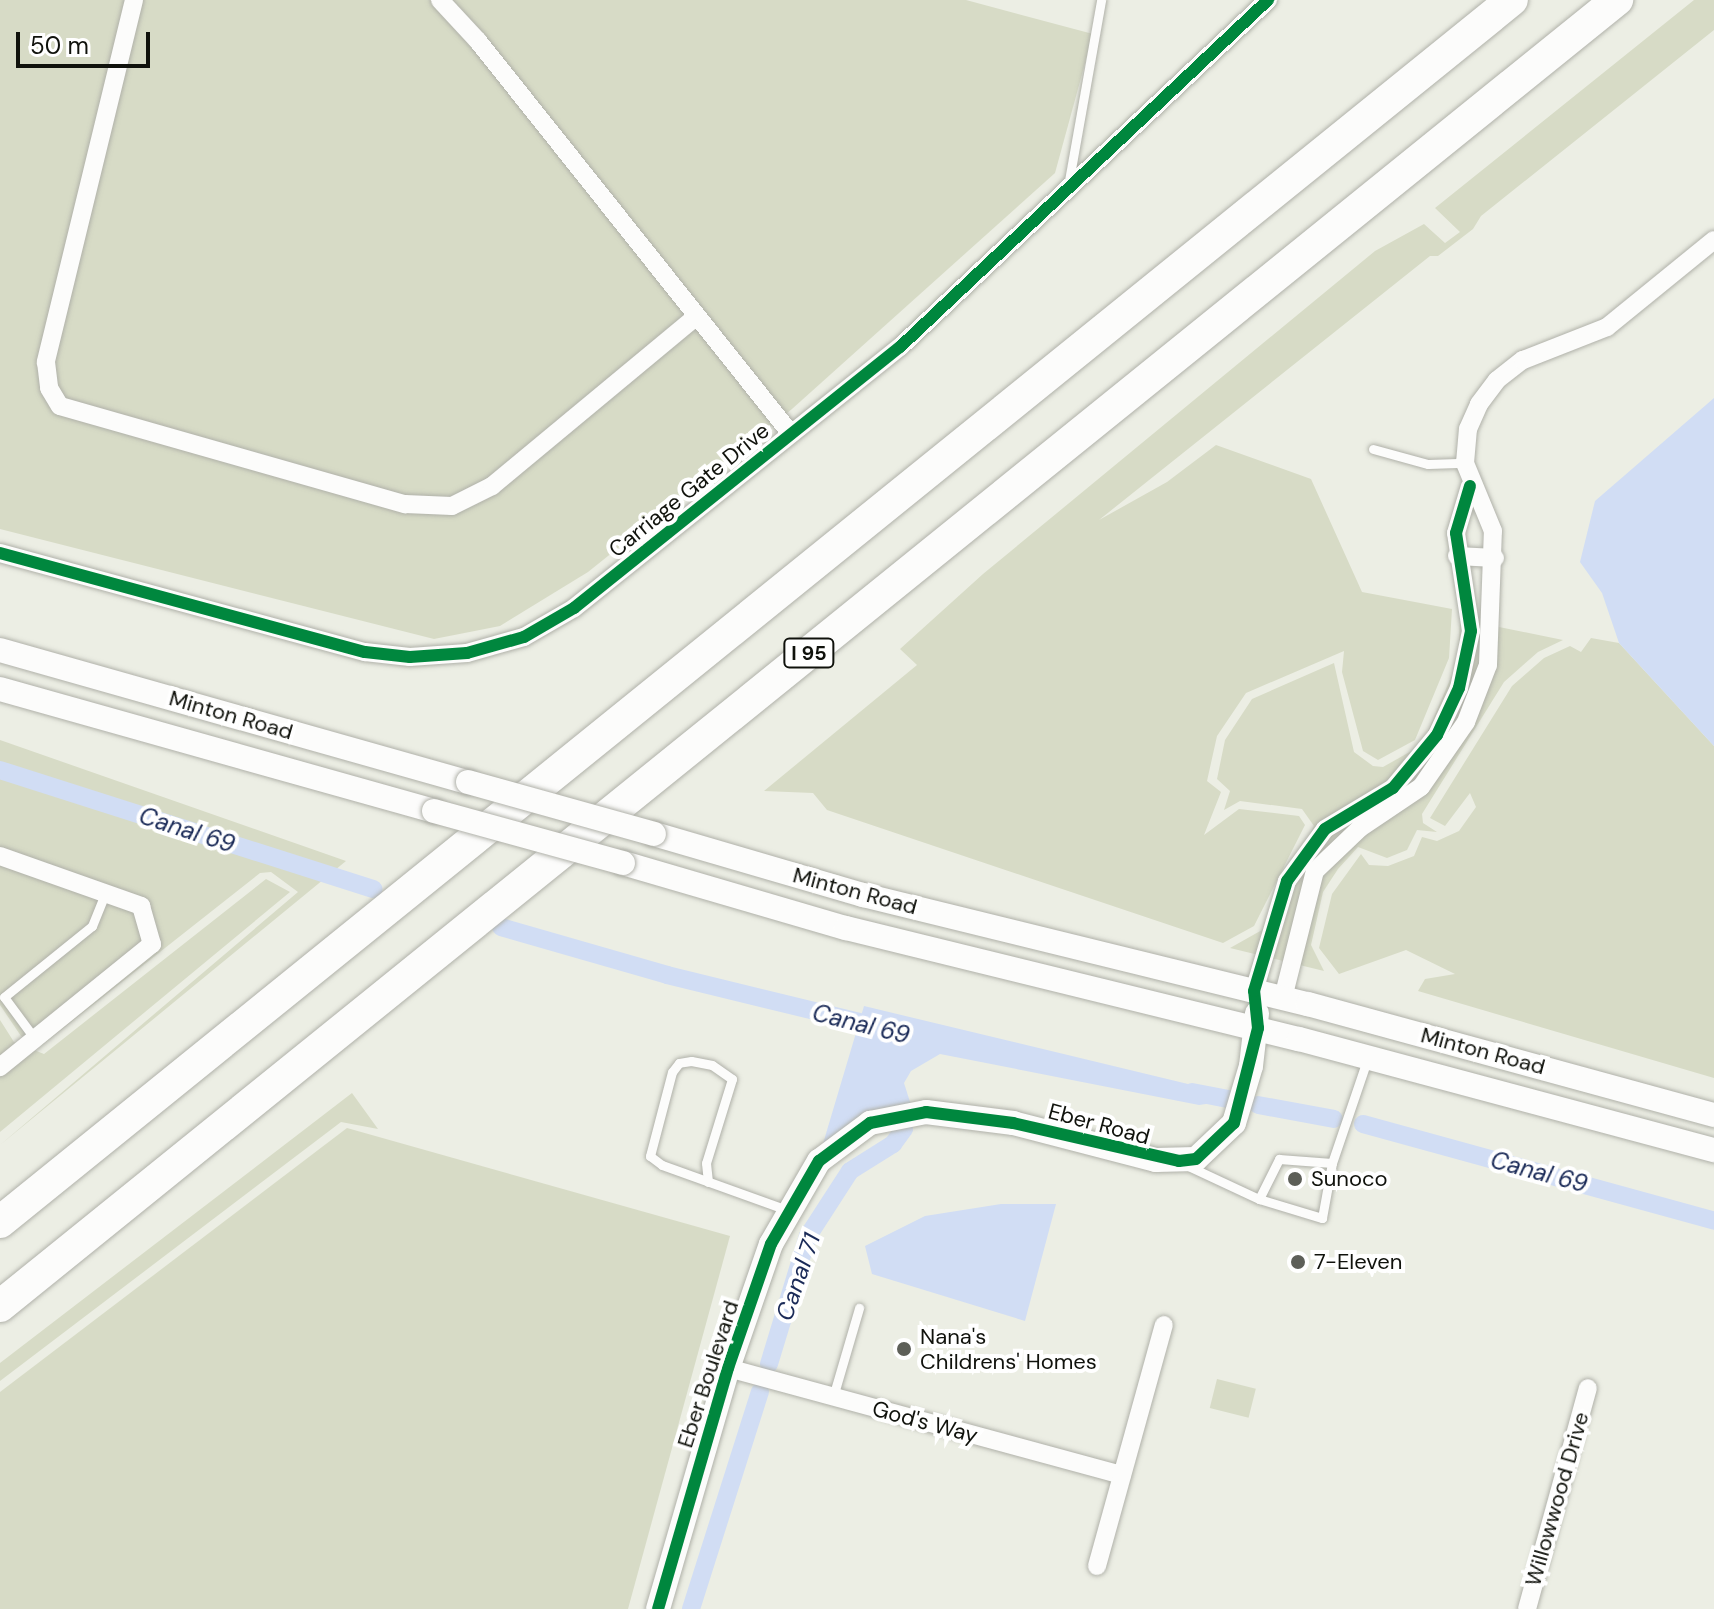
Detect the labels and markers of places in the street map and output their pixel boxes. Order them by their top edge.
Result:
place label: Sunoco [1311,1166,1388,1192]
marker: Sunoco [1286,1170,1304,1188]
place label: 7-Eleven [1314,1249,1402,1275]
marker: 7-Eleven [1289,1253,1307,1271]
place label: Nana's Childrens' Homes [920,1323,1097,1374]
marker: Nana's Childrens' Homes [895,1340,913,1358]

